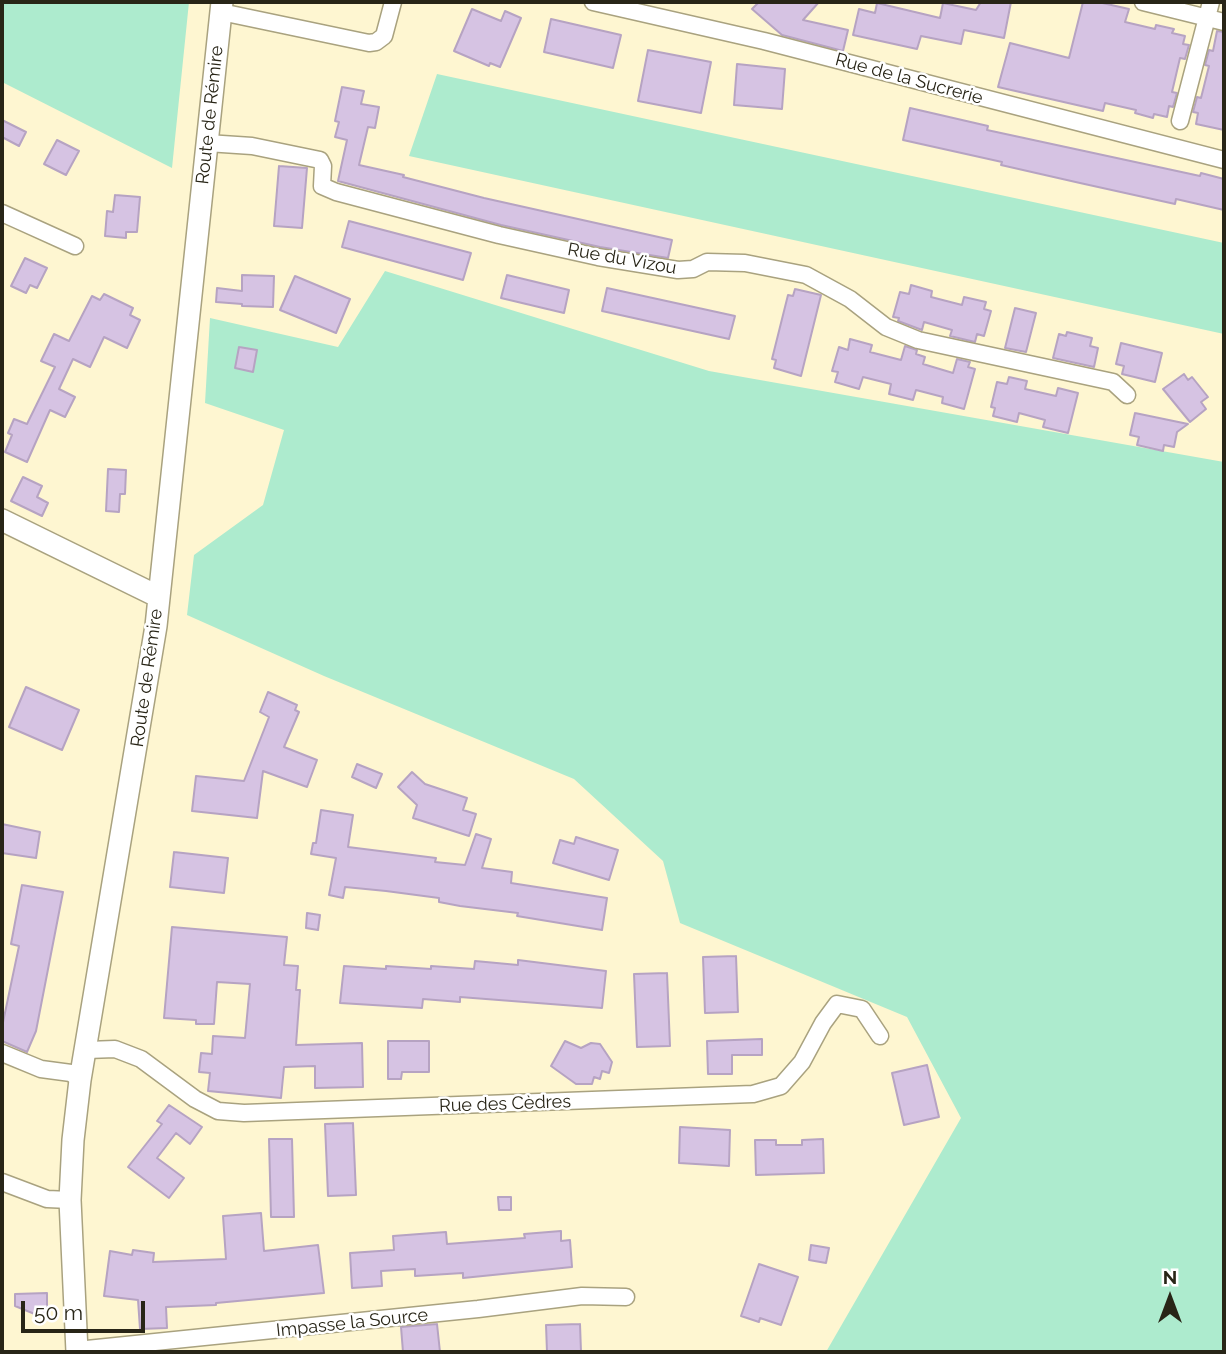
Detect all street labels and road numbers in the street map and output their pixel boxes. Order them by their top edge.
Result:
street label: Route de Rémire [192,45,228,185]
street label: Rue de la Sucrerie [833,49,985,109]
street label: Rue du Vizou [566,239,678,279]
street label: Route de Rémire [127,608,167,748]
street label: Rue des Cèdres [439,1091,571,1117]
street label: Impasse la Source [275,1304,429,1342]

